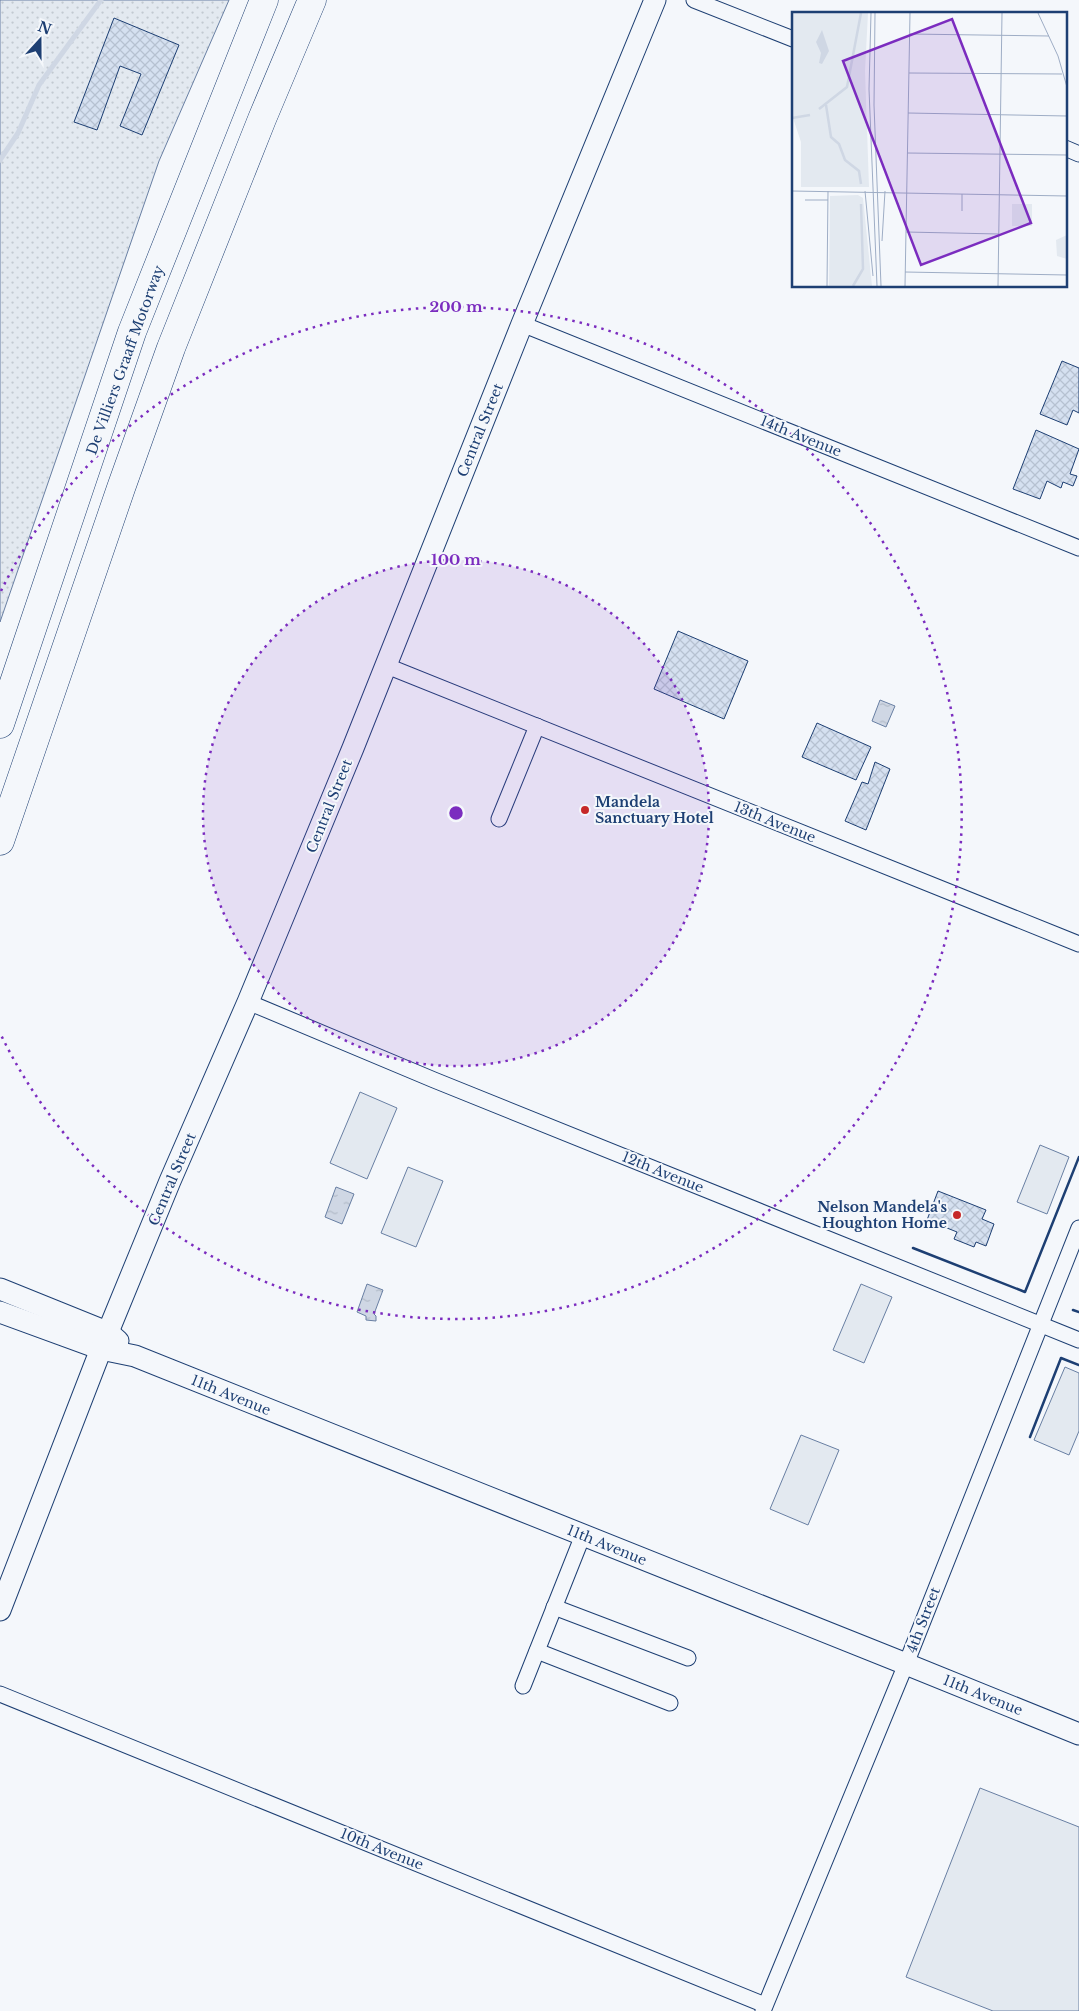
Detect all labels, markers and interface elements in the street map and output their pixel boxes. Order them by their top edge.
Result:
inset map [792,12,1066,288]
north arrow [15,15,65,65]
text: N [35,17,54,39]
street label: De Villiers Graaff Motorway [82,263,168,457]
text: 200 m [430,297,483,316]
street label: Central Street [453,380,507,479]
street label: 14th Avenue [758,412,844,460]
text: 100 m [431,550,481,569]
street label: Central Street [302,756,356,855]
place label: Mandela Sanctuary Hotel [595,793,714,827]
street label: 13th Avenue [731,797,819,847]
centre of rings [447,804,465,822]
marker: Mandela Sanctuary Hotel [579,804,591,816]
street label: Central Street [144,1129,200,1228]
street label: 12th Avenue [619,1147,707,1197]
place label: Nelson Mandela's Houghton Home [817,1198,947,1232]
marker: Nelson Mandela's Houghton Home [951,1209,963,1221]
street label: 11th Avenue [189,1371,273,1419]
street label: 11th Avenue [565,1521,649,1569]
street label: 4th Street [902,1584,944,1656]
street label: 11th Avenue [941,1671,1025,1719]
street label: 10th Avenue [338,1824,426,1874]

